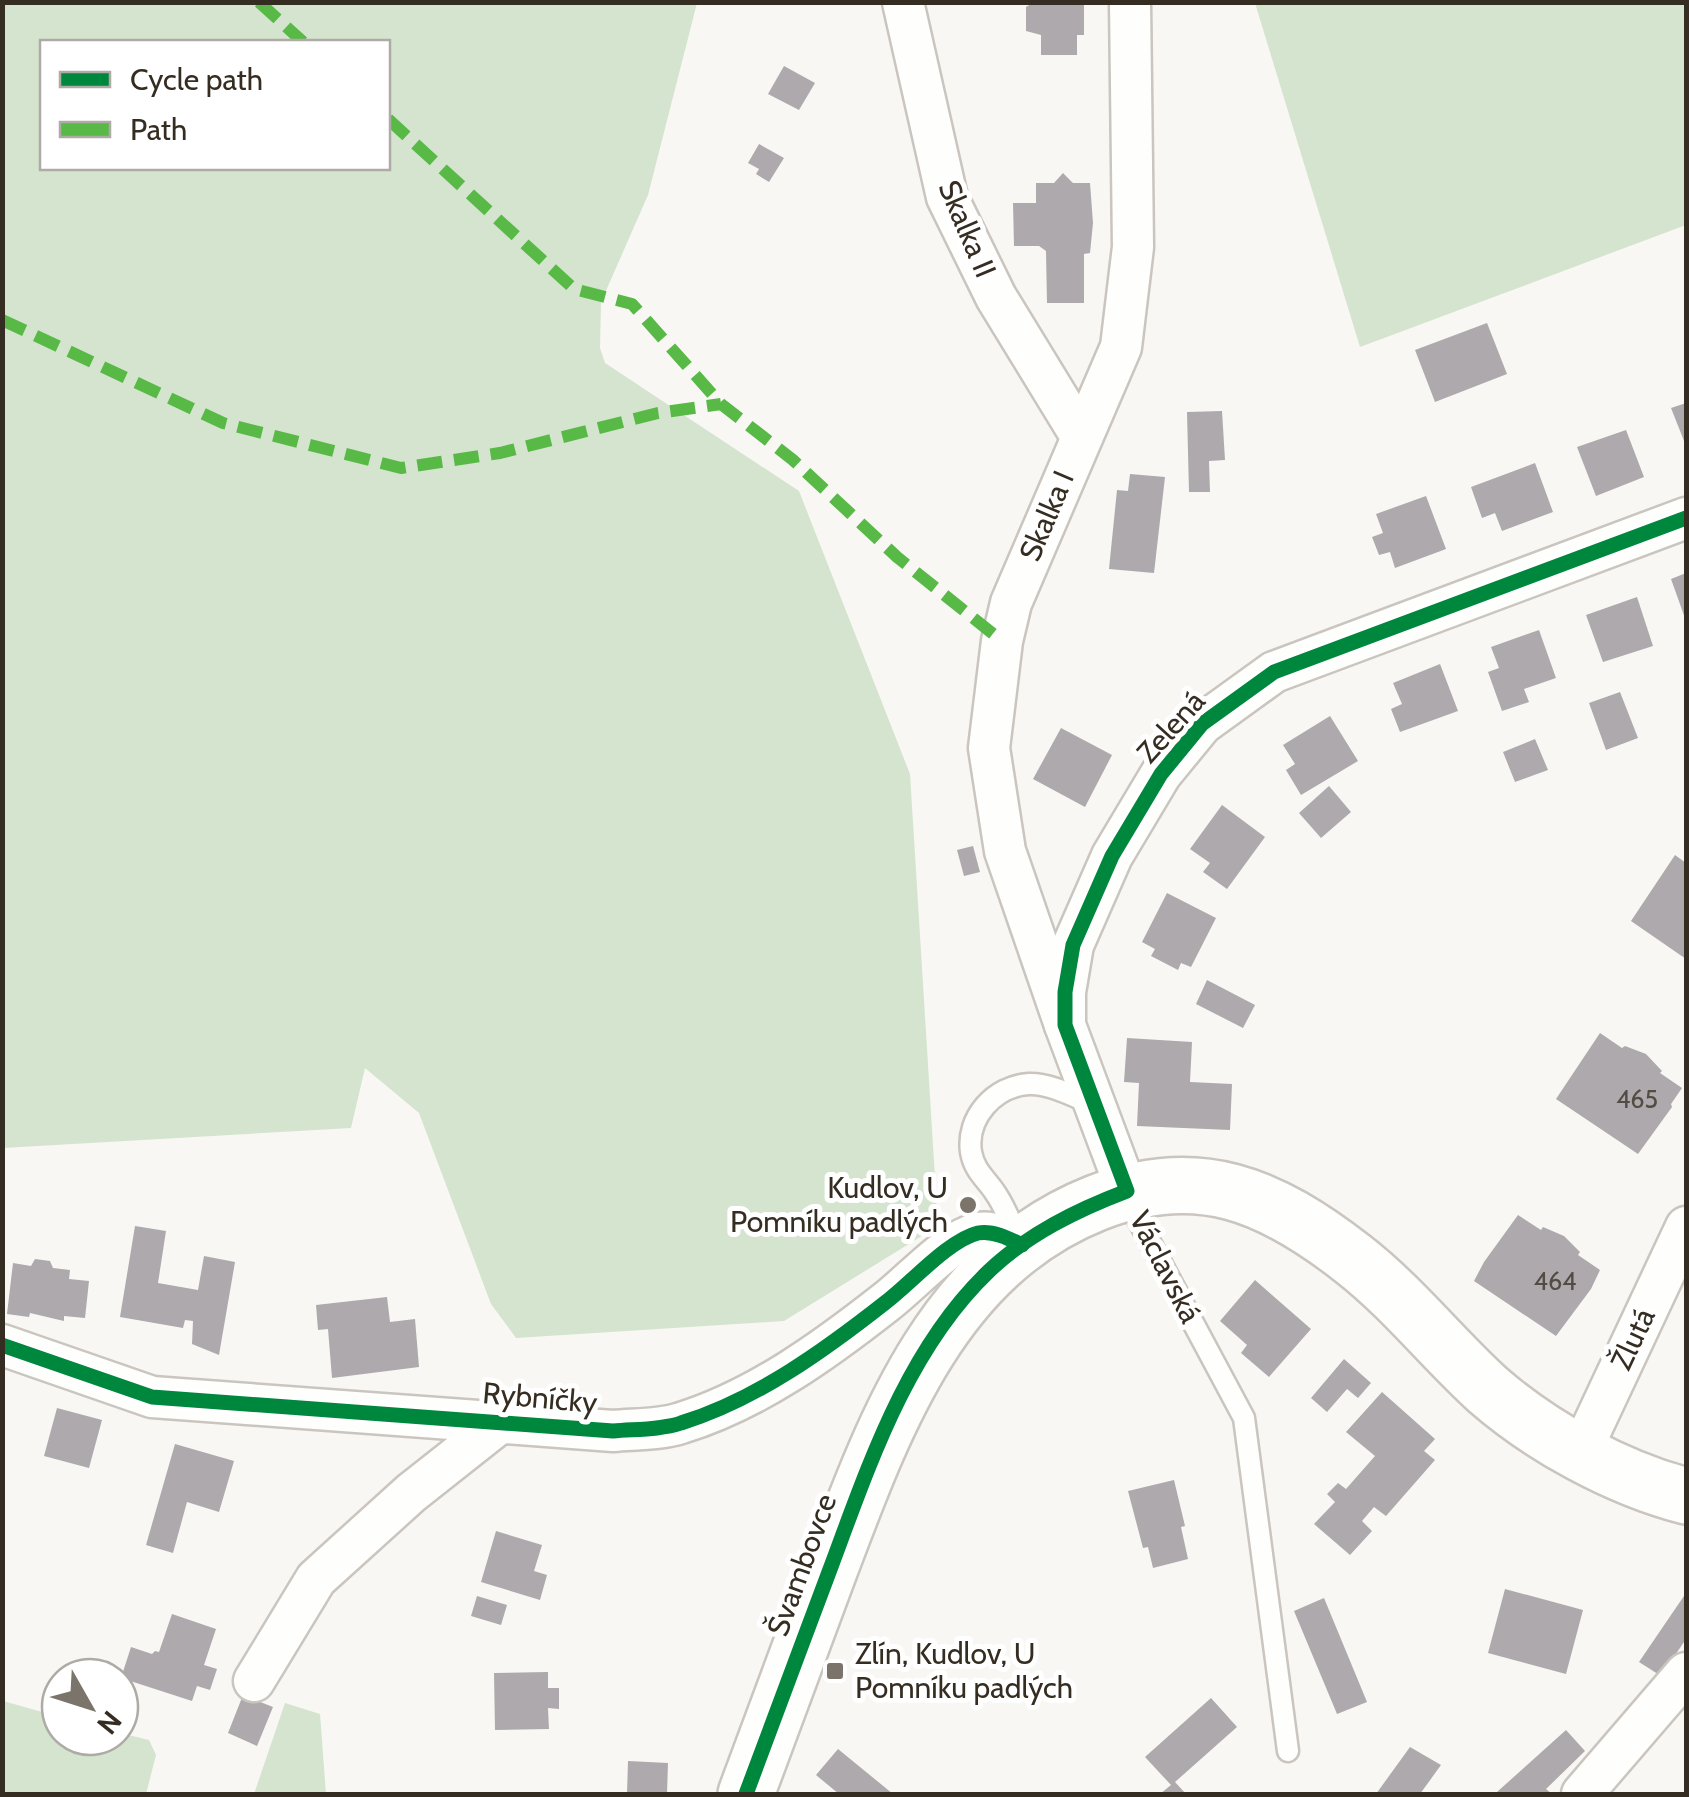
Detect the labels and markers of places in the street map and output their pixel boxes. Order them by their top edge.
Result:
place label: Kudlov, U Pomníku padlých [730,1169,948,1240]
marker: Kudlov, U Pomníku padlých [957,1194,979,1216]
place label: Zlín, Kudlov, U Pomníku padlých [855,1635,1073,1706]
marker: Zlín, Kudlov, U Pomníku padlých [824,1660,846,1682]

